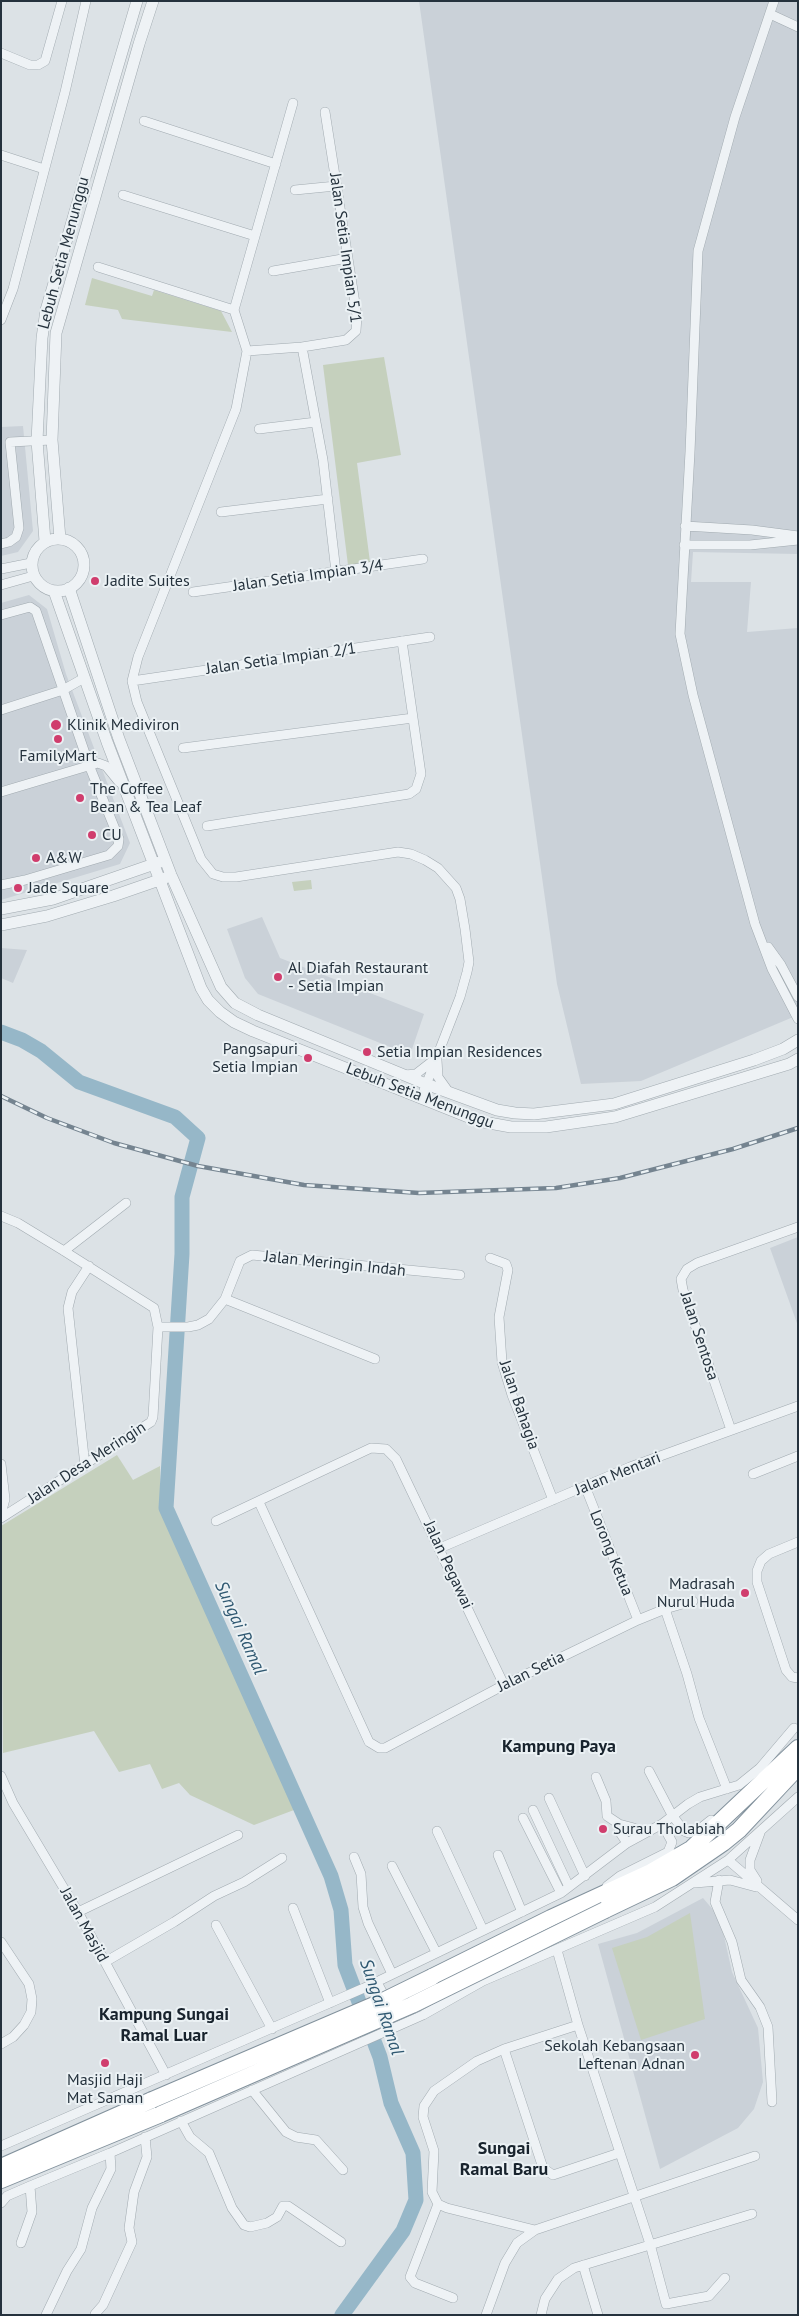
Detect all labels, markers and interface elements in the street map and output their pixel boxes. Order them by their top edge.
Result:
street label: Jalan Setia Impian 5/1 [325,172,365,324]
street label: Lebuh Setia Menunggu [34,175,94,331]
street label: Jalan Setia Impian 3/4 [232,556,384,596]
place label: Jadite Suites [105,571,190,591]
marker: Jadite Suites [89,575,101,587]
street label: Jalan Setia Impian 2/1 [205,639,357,679]
place label: Klinik Mediviron [67,715,179,735]
marker: Klinik Mediviron [49,718,63,732]
marker: FamilyMart [52,733,64,745]
place label: FamilyMart [19,746,97,766]
place label: The Coffee Bean & Tea Leaf [90,779,201,817]
marker: The Coffee Bean & Tea Leaf [74,792,86,804]
place label: CU [102,825,122,845]
marker: CU [86,829,98,841]
place label: A&W [46,848,82,868]
marker: A&W [30,852,42,864]
place label: Jade Square [28,878,109,898]
marker: Jade Square [12,882,24,894]
place label: Al Diafah Restaurant - Setia Impian [288,958,428,996]
marker: Al Diafah Restaurant - Setia Impian [272,971,284,983]
place label: Pangsapuri Setia Impian [212,1039,298,1077]
place label: Setia Impian Residences [377,1042,542,1062]
marker: Setia Impian Residences [361,1046,373,1058]
marker: Pangsapuri Setia Impian [302,1052,314,1064]
street label: Lebuh Setia Menunggu [343,1059,497,1133]
street label: Jalan Meringin Indah [263,1247,407,1281]
street label: Jalan Sentosa [676,1289,722,1383]
street label: Jalan Bahagia [495,1358,543,1452]
street label: Jalan Desa Meringin [24,1418,150,1508]
street label: Jalan Mentari [572,1448,664,1500]
street label: Lorong Ketua [585,1507,637,1599]
street label: Jalan Pegawai [419,1518,477,1612]
place label: Madrasah Nurul Huda [657,1574,735,1612]
water label: Sungai Ramal [210,1578,270,1678]
marker: Madrasah Nurul Huda [739,1587,751,1599]
street label: Jalan Setia [494,1647,568,1697]
district label: Kampung Paya [502,1736,616,1758]
place label: Surau Tholabiah [613,1819,725,1839]
marker: Surau Tholabiah [597,1823,609,1835]
street label: Jalan Masjid [56,1884,112,1966]
water label: Sungai Ramal [354,1956,408,2058]
district label: Kampung Sungai Ramal Luar [99,2004,229,2046]
place label: Sekolah Kebangsaan Leftenan Adnan [544,2036,685,2074]
marker: Sekolah Kebangsaan Leftenan Adnan [689,2049,701,2061]
marker: Masjid Haji Mat Saman [99,2057,111,2069]
place label: Masjid Haji Mat Saman [67,2070,143,2108]
district label: Sungai Ramal Baru [460,2138,548,2180]

